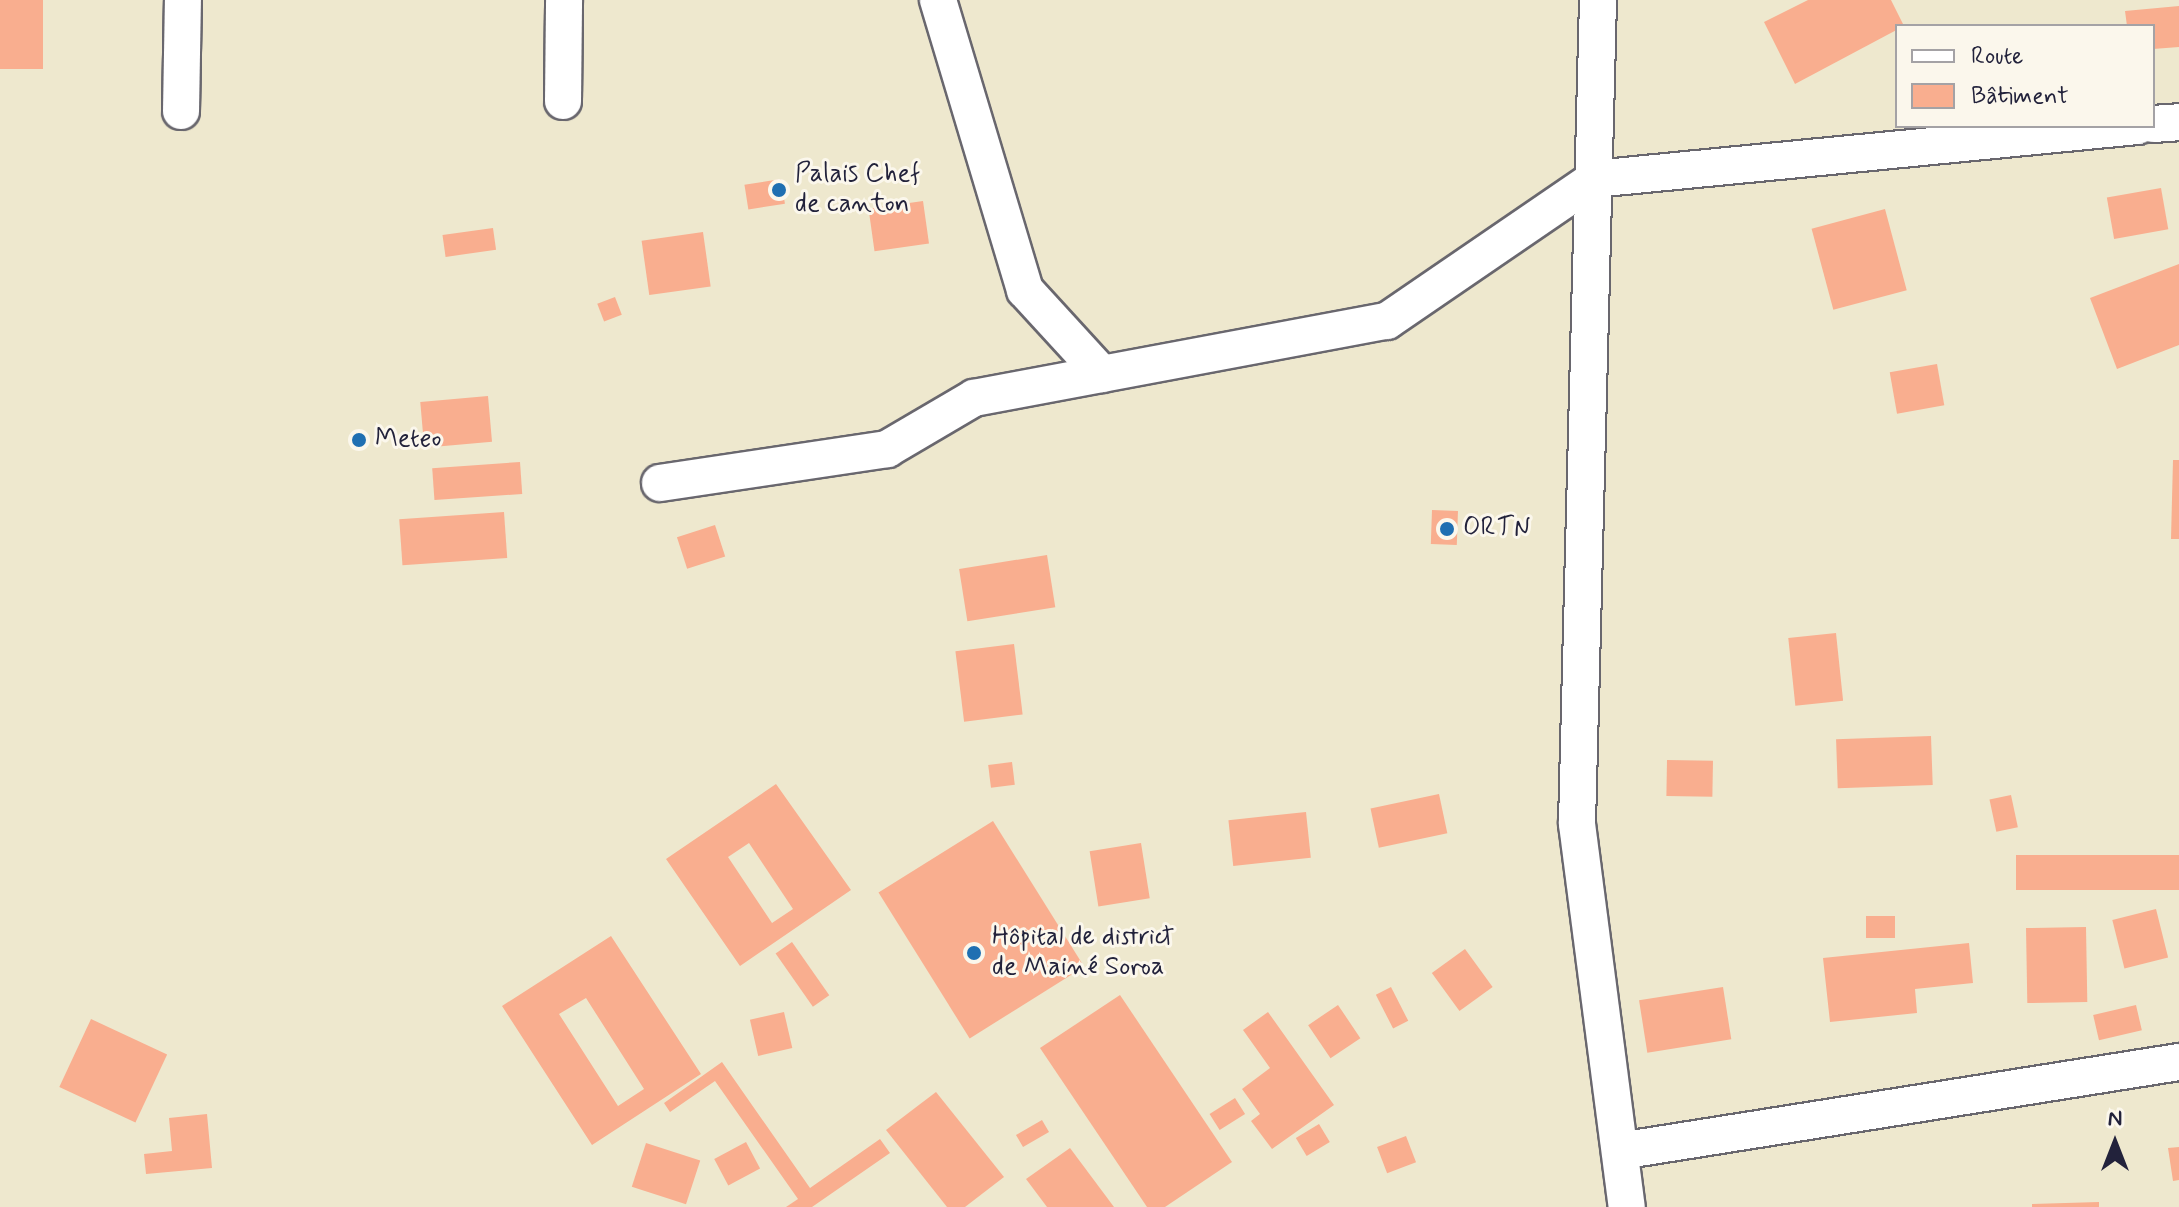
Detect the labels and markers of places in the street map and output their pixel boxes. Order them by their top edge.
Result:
place label: Palais Chef de canton [795,159,920,220]
marker: Palais Chef de canton [770,181,788,199]
place label: Meteo [375,424,442,456]
marker: Meteo [350,431,368,449]
place label: ORTN [1463,513,1530,545]
marker: ORTN [1438,520,1456,538]
place label: Hôpital de district de Mainé Soroa [992,922,1173,984]
marker: Hôpital de district de Mainé Soroa [963,942,985,964]

